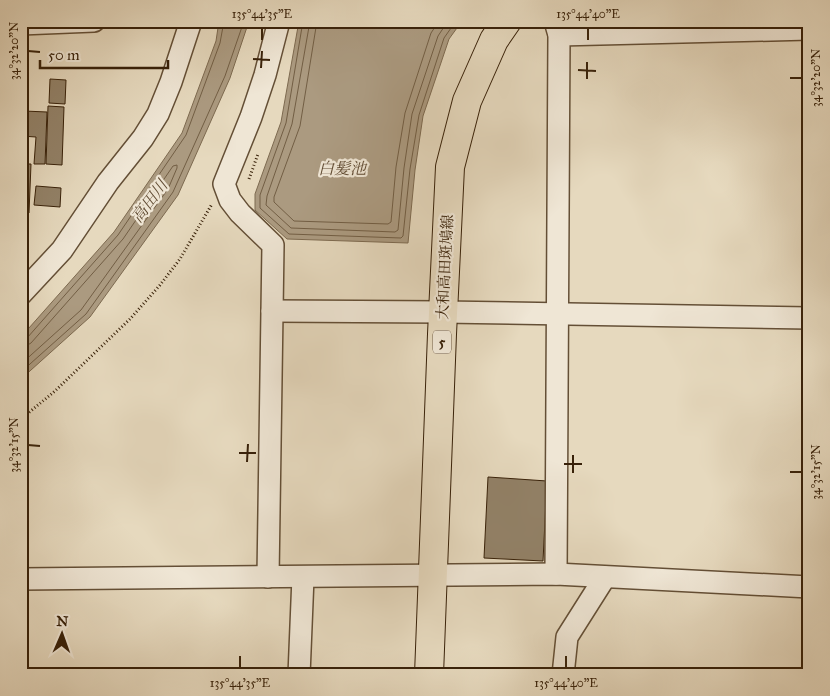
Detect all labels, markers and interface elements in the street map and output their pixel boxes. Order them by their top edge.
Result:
text: 135°44'35"E [232,7,293,21]
text: 135°44'40"E [556,7,620,21]
text: 34°32'20"N [7,22,21,80]
scale bar [40,38,168,70]
text: 50 m [48,46,80,64]
text: 34°32'20"N [809,49,823,107]
water label: 白髪池 [318,159,368,178]
water label: 高田川 [127,175,173,226]
street label: 大和高田斑鳩線 [433,214,457,320]
road number: 5 [433,331,451,354]
text: 34°32'15"N [7,417,21,473]
text: 34°32'15"N [809,444,823,500]
north arrow [38,608,88,658]
text: N [56,613,69,630]
text: 135°44'35"E [210,676,271,690]
text: 135°44'40"E [534,676,598,690]

